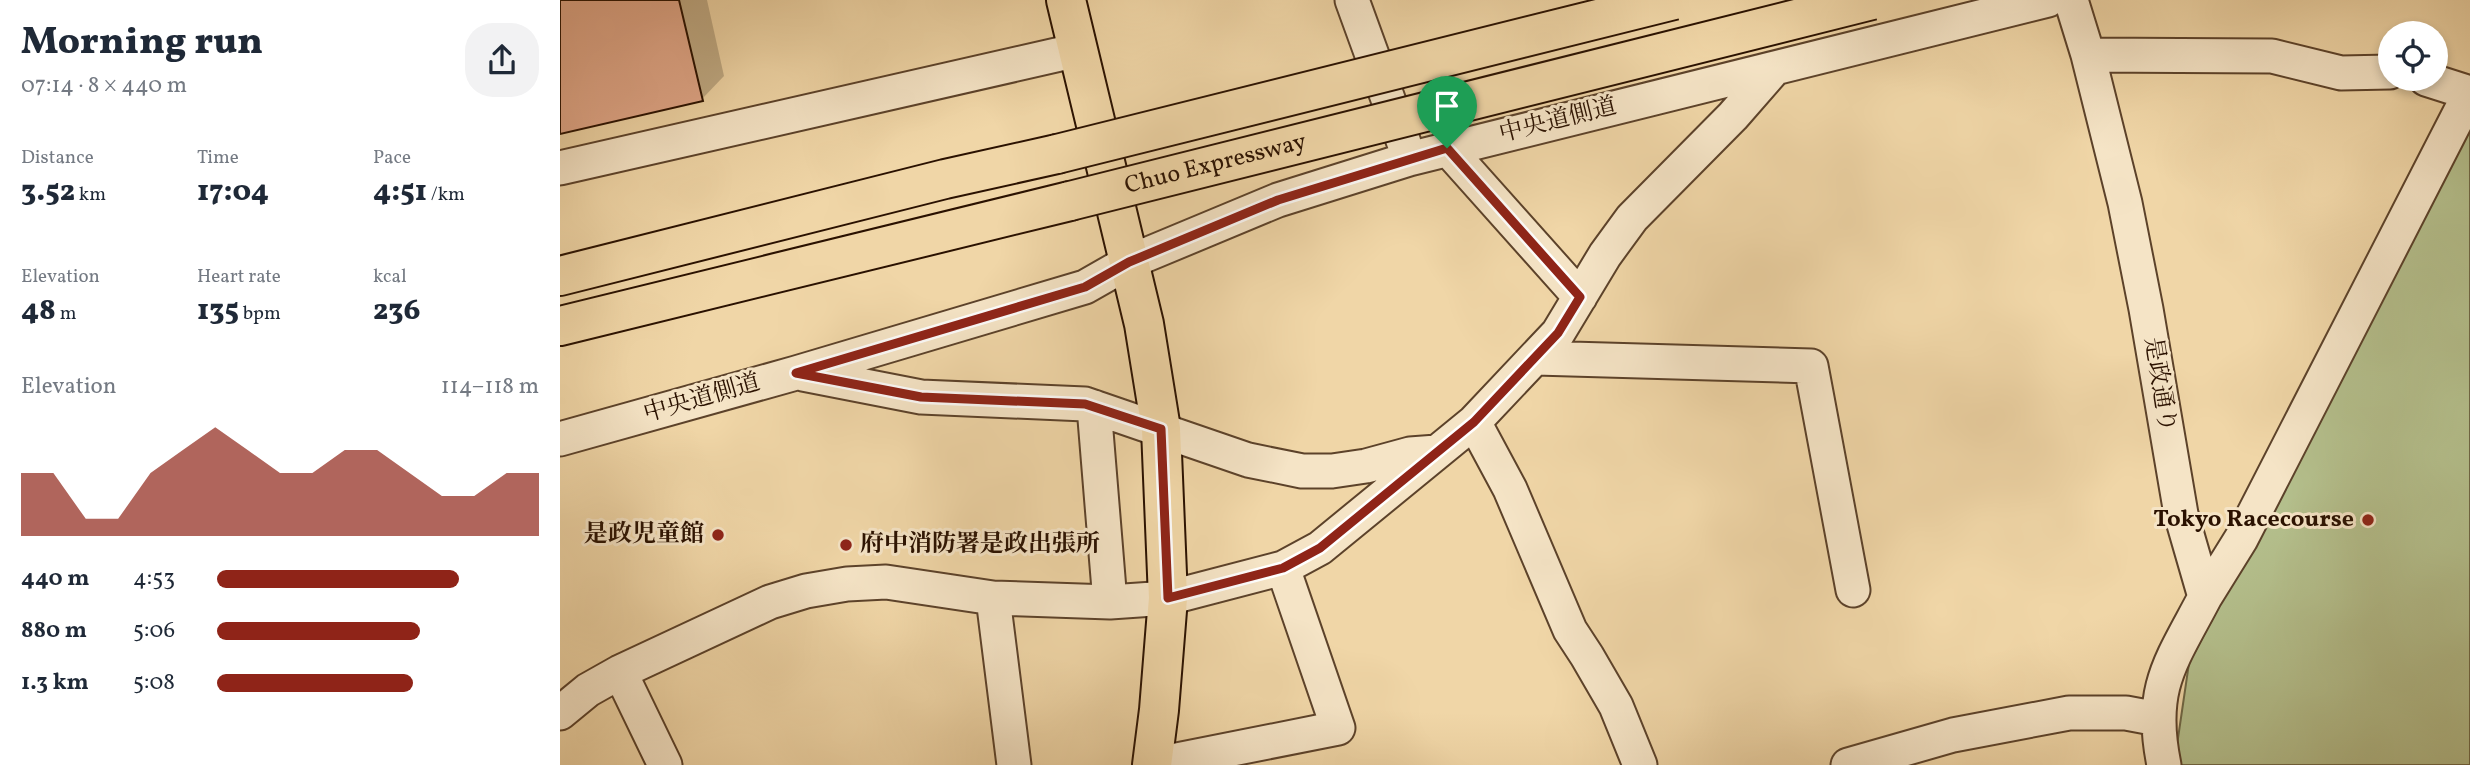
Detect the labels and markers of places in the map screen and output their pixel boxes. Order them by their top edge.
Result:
pin [1417,76,1477,148]
place label: Tokyo Racecourse [2153,503,2354,537]
marker: Tokyo Racecourse [2360,512,2376,528]
place label: 是政児童館 [584,518,704,552]
marker: 是政児童館 [710,527,726,543]
place label: 府中消防署是政出張所 [860,528,1100,562]
marker: 府中消防署是政出張所 [838,537,854,553]

